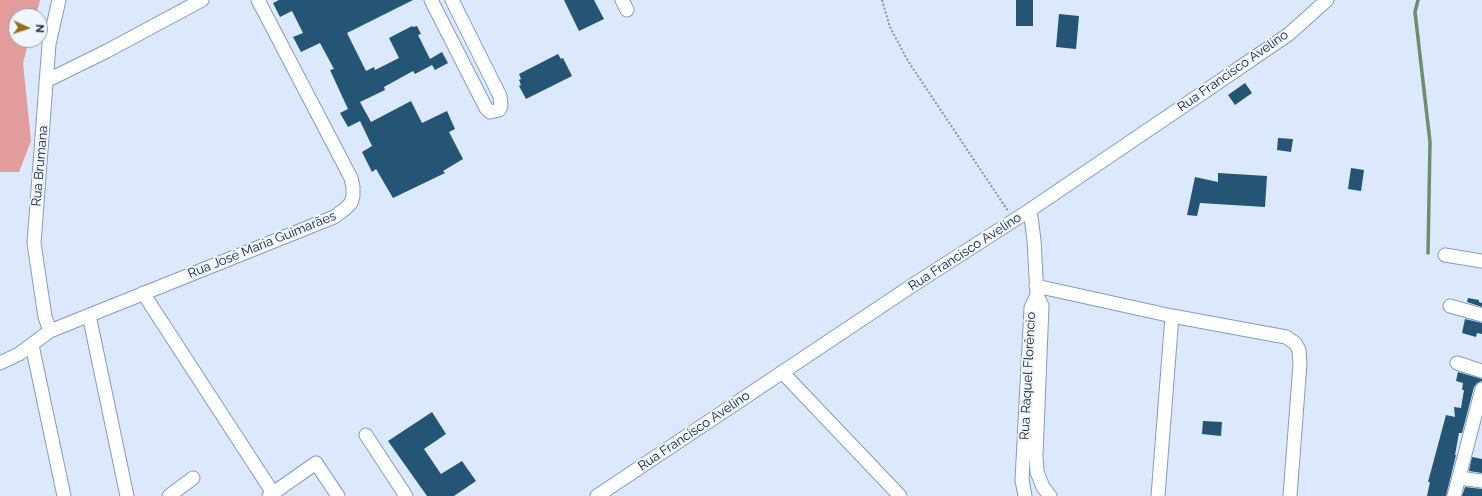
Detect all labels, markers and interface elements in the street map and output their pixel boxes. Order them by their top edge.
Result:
north arrow [8,8,48,48]
text: N [33,24,46,33]
street label: Rua Francisco Avelino [1175,27,1291,115]
street label: Rua Brumana [29,125,51,207]
street label: Rua José Maria Guimarães [186,208,338,282]
street label: Rua Francisco Avelino [906,210,1024,294]
street label: Rua Raquel Florêncio [1017,311,1039,441]
street label: Rua Francisco Avelino [635,388,753,474]

